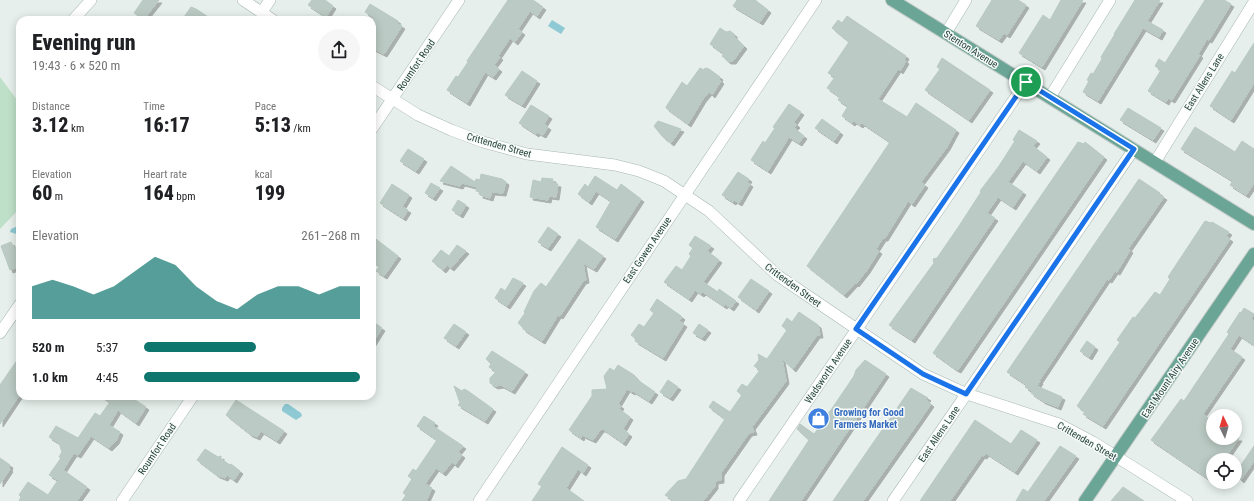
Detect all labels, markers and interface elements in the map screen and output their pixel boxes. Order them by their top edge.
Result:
street label: Stenton Avenue [942,28,1000,70]
button: share [318,29,360,71]
text: Evening run [32,30,136,55]
street label: Roumfort Road [395,37,437,93]
street label: East Allens Lane [1182,51,1226,113]
text: 19:43 · 6 × 520 m [32,58,120,73]
pin [1009,65,1043,99]
icon: arrive [1015,71,1037,93]
text: Distance [32,100,70,113]
text: Time [143,100,165,113]
text: Pace [255,100,276,113]
text: 3.12 [32,113,68,137]
text: 16:17 [143,113,190,137]
text: 5:13 [255,113,291,137]
text: km [68,122,84,135]
text: /km [291,122,311,135]
street label: Crittenden Street [465,131,533,159]
text: Elevation [32,168,72,181]
text: Heart rate [143,168,187,181]
text: kcal [255,168,272,181]
text: 60 [32,181,52,205]
text: 164 [143,181,174,205]
text: 199 [255,181,285,205]
text: m [52,190,63,203]
text: bpm [174,190,195,203]
street label: East Gowen Avenue [621,214,673,285]
text: Elevation [32,228,79,243]
text: 261–268 m [301,228,360,243]
street label: Crittenden Street [763,261,823,309]
street label: Wadsworth Avenue [802,336,854,405]
street label: East Mount Airy Avenue [1139,336,1201,420]
text: 520 m [32,340,64,355]
text: 5:37 [96,340,118,355]
text: 1.0 km [32,370,68,385]
text: 4:45 [96,370,118,385]
street label: East Allens Lane [916,404,962,464]
shop icon: Growing for Good Farmers Market [806,405,832,431]
place label: Growing for Good Farmers Market [834,407,904,430]
north arrow [1206,409,1242,445]
map controls [1206,409,1242,489]
street label: Crittenden Street [1055,420,1119,462]
street label: Roumfort Road [136,421,178,477]
button: locate [1206,453,1242,489]

